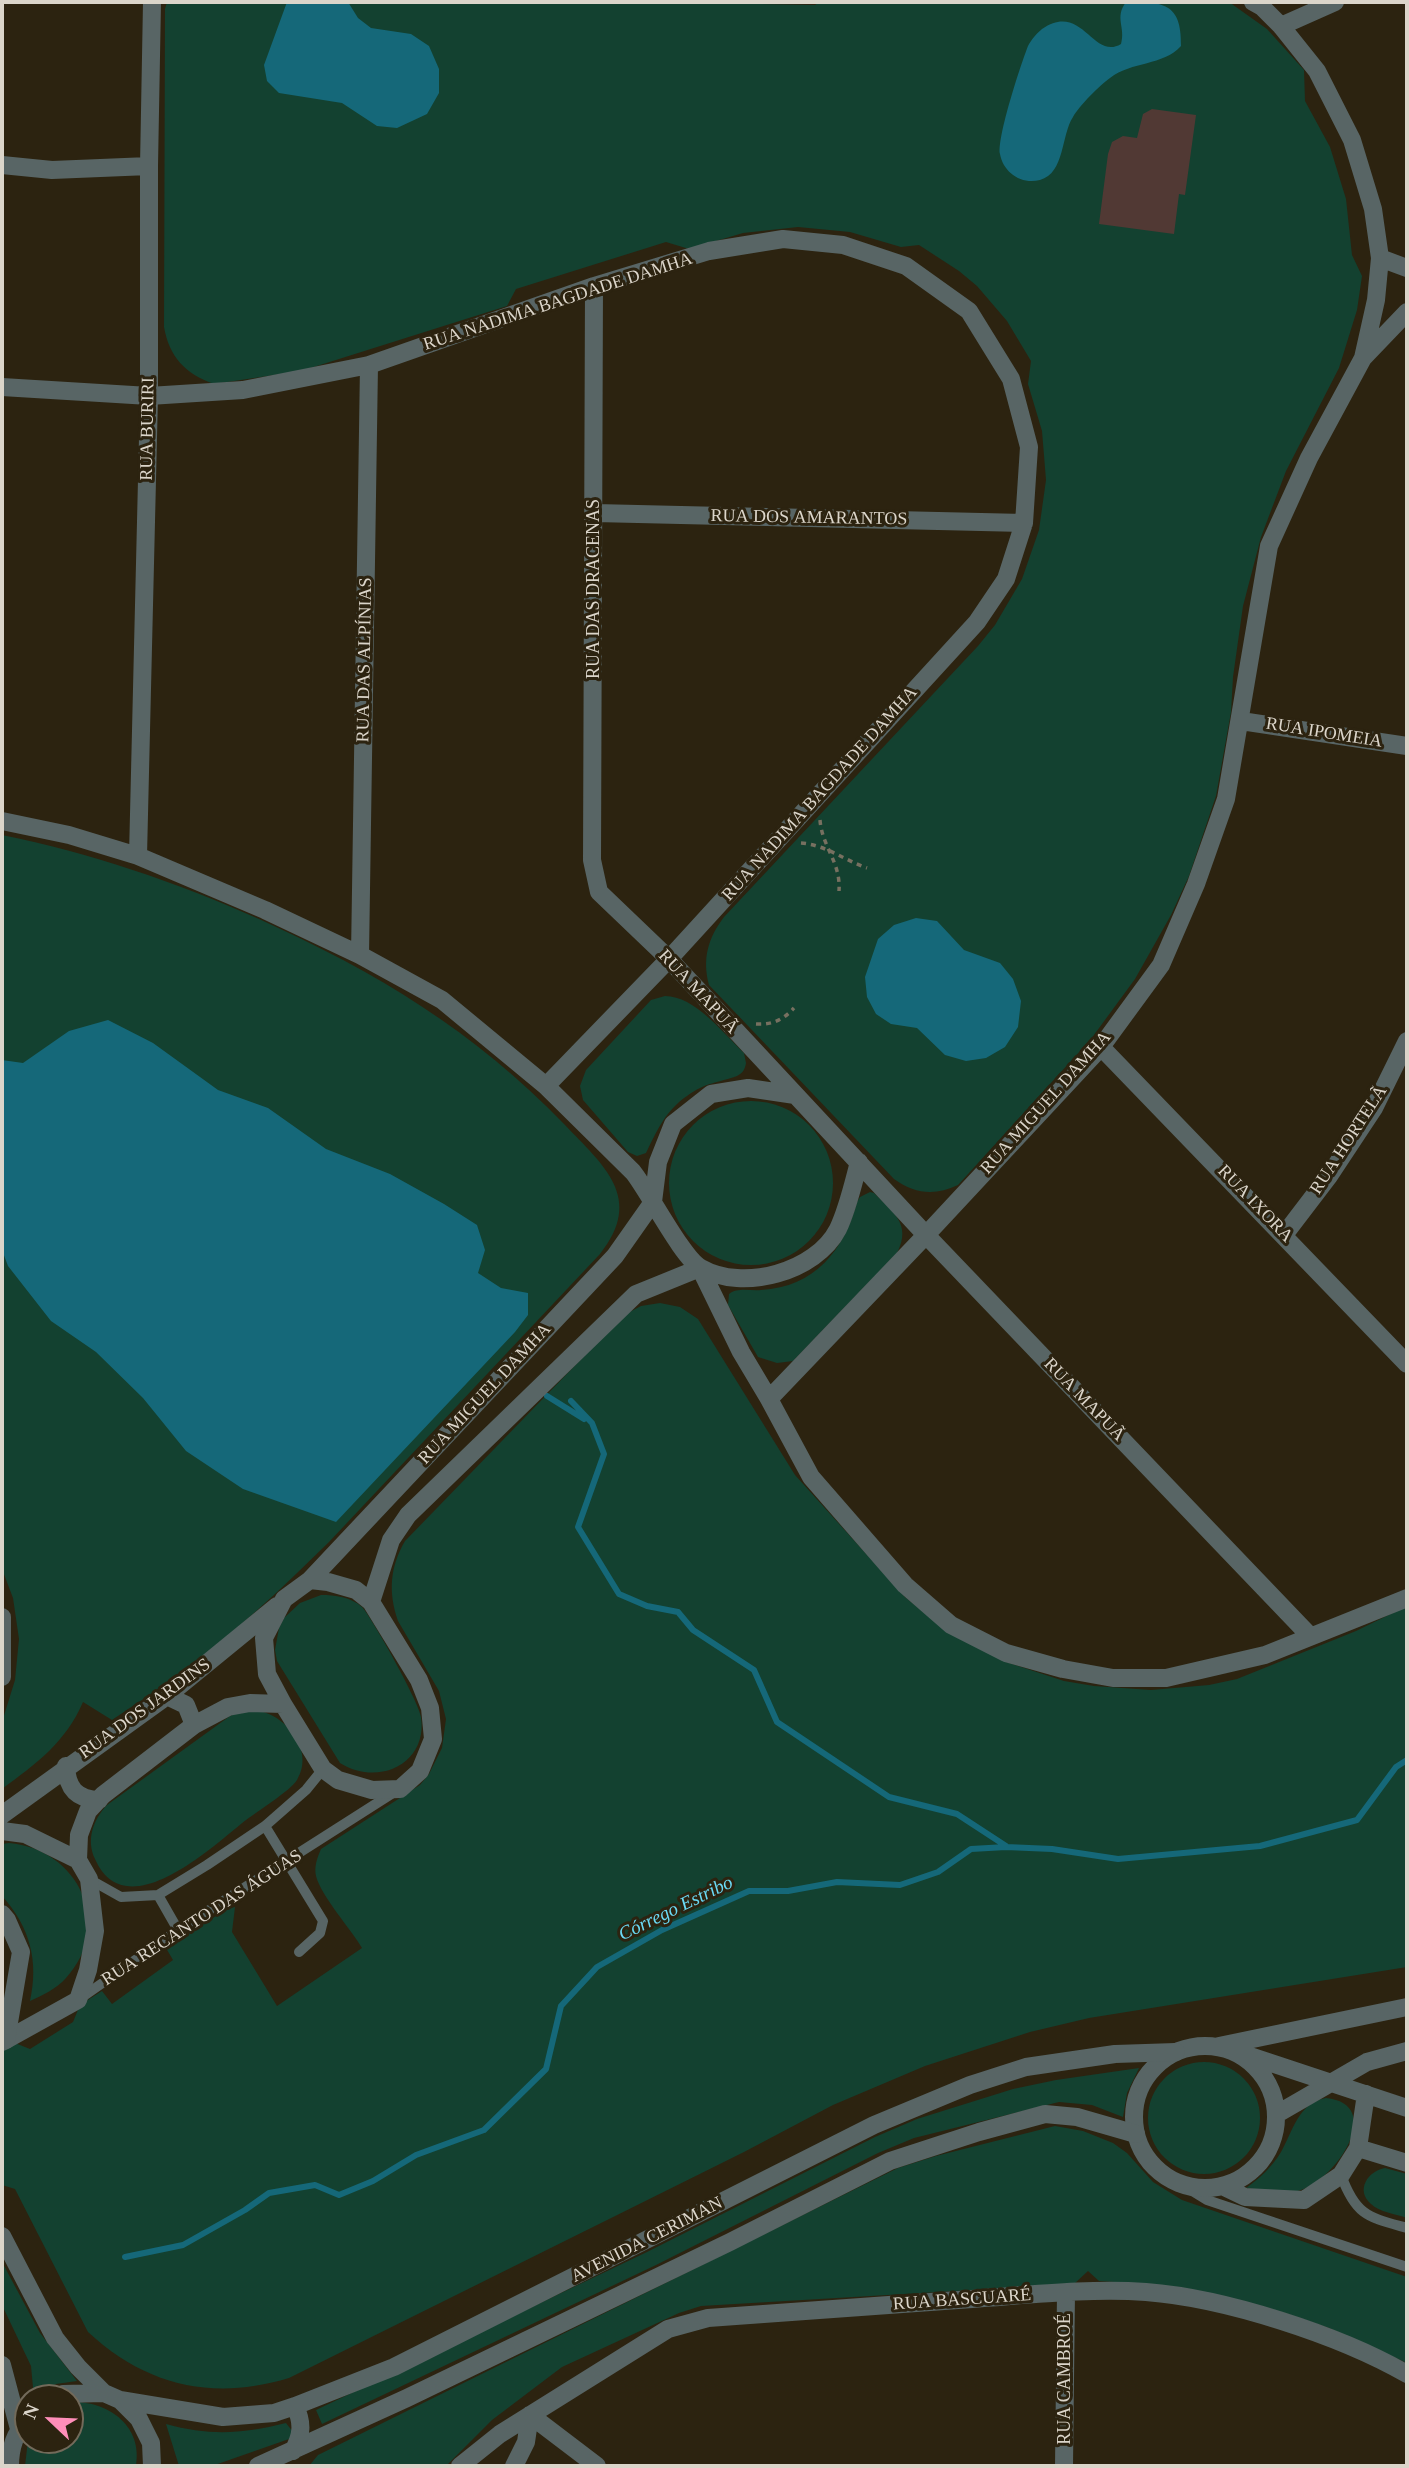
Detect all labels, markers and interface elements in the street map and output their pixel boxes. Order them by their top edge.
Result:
street label: RUA NADIMA BAGDADE DAMHA [421,248,695,356]
street label: RUA BURIRI [136,377,160,481]
street label: RUA DAS DRACENAS [583,499,605,679]
street label: RUA DOS AMARANTOS [710,505,908,531]
street label: RUA DAS ALPÍNIAS [353,577,377,743]
street label: RUA NADIMA BAGDADE DAMHA [718,682,922,906]
street label: RUA IPOMEIA [1264,713,1384,753]
street label: RUA MAPUÃ [653,945,743,1039]
street label: RUA MIGUEL DAMHA [976,1027,1116,1179]
street label: RUA HORTELÃ [1306,1082,1392,1198]
street label: RUA IXORA [1213,1161,1297,1247]
street label: RUA MIGUEL DAMHA [414,1319,556,1469]
street label: RUA MAPUÃ [1039,1354,1129,1446]
street label: RUA DOS JARDINS [75,1654,215,1764]
street label: RUA RECANTO DAS ÁGUAS [98,1845,306,1991]
water label: Córrego Estribo [615,1871,737,1947]
street label: AVENIDA CERIMAN [568,2192,726,2288]
street label: RUA BASCUARÉ [892,2284,1032,2316]
street label: RUA CAMBROÉ [1054,2313,1076,2445]
north arrow [14,2384,84,2454]
text: N [19,2401,43,2422]

